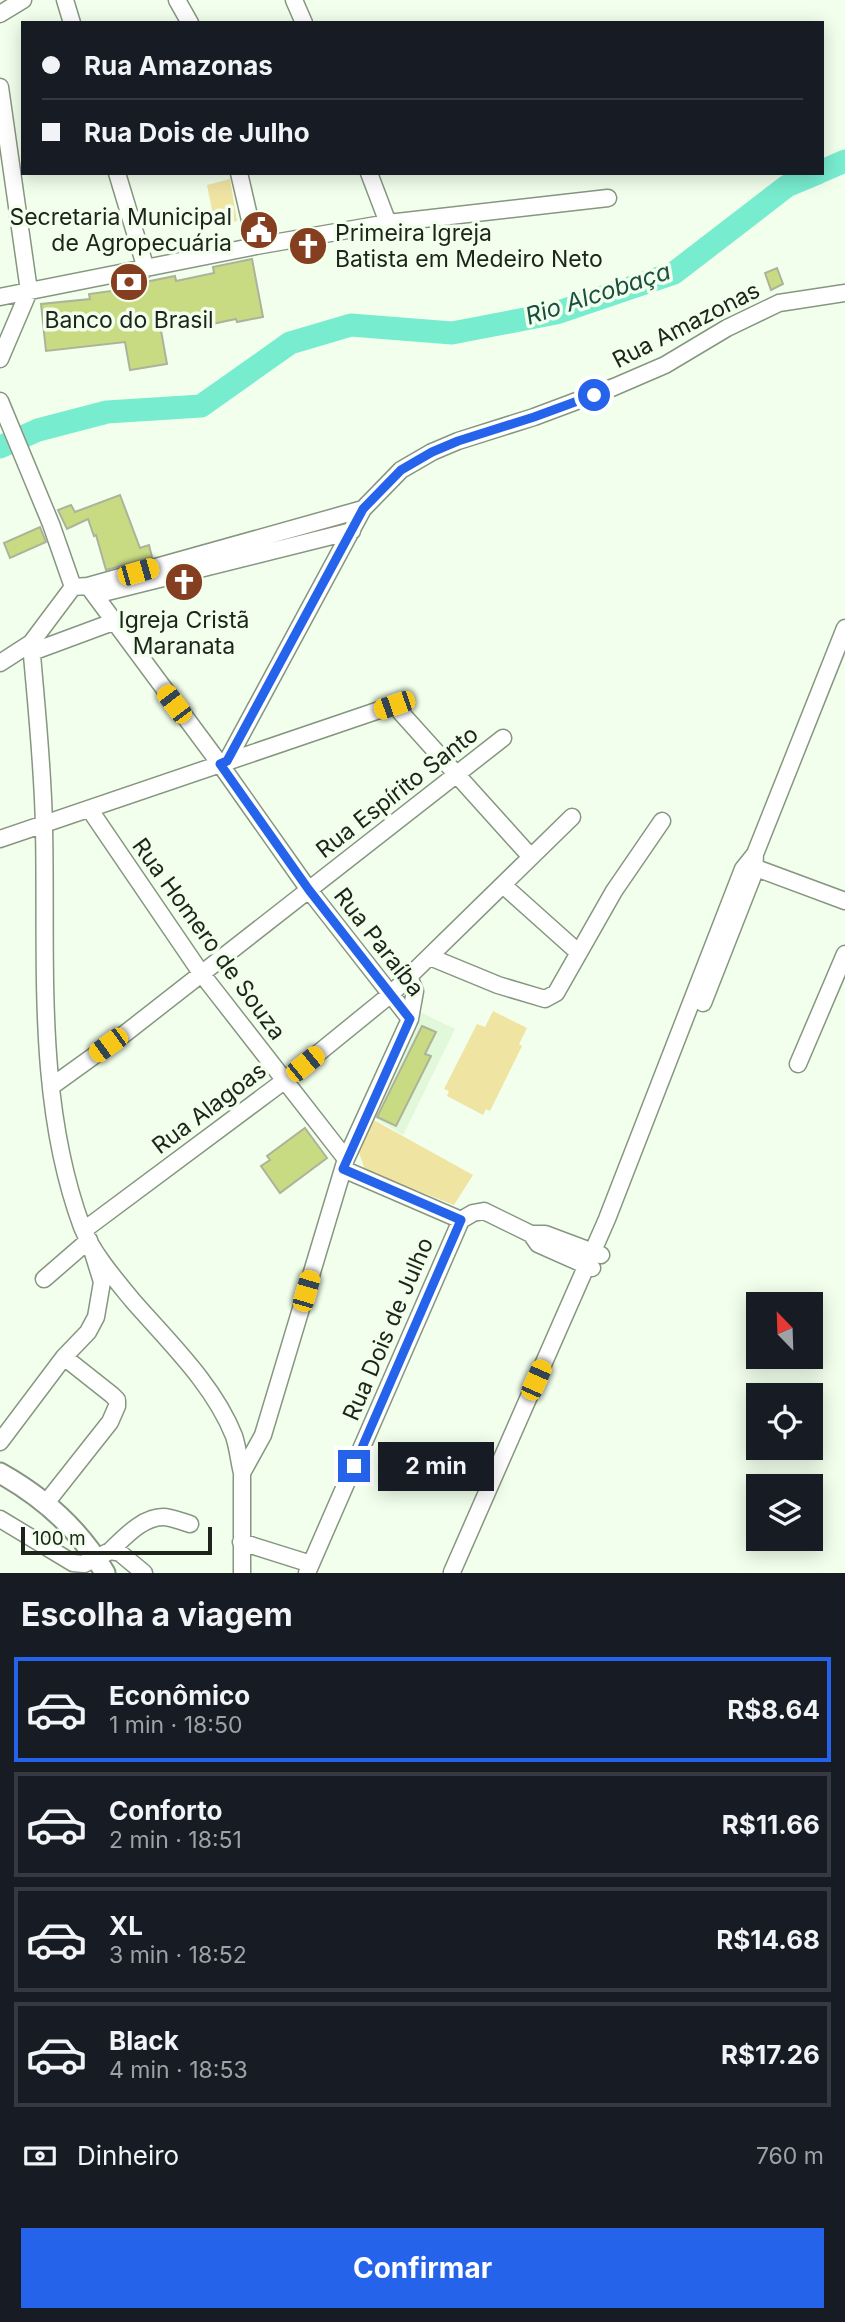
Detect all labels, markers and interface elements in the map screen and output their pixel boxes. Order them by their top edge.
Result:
text: Rua Amazonas [84,50,273,81]
text: Rua Dois de Julho [84,117,310,148]
place label: Secretaria Municipal de Agropecuária [9,203,232,257]
public building icon: Secretaria Municipal de Agropecuária [238,209,280,251]
place label: Primeira Igreja Batista em Medeiro Neto [335,219,603,273]
church icon: Primeira Igreja Batista em Medeiro Neto [287,225,329,267]
water label: Rio Alcobaça [522,256,674,331]
bank icon: Banco do Brasil [108,261,150,303]
street label: Rua Amazonas [608,276,764,374]
place label: Banco do Brasil [44,306,214,334]
route start [578,379,610,411]
car [115,556,162,588]
church icon: Igreja Cristã Maranata [163,561,205,603]
place label: Igreja Cristã Maranata [118,606,250,660]
car [153,681,196,727]
car [371,688,418,722]
street label: Rua Espírito Santo [310,720,484,864]
street label: Rua Homero de Souza [126,833,292,1045]
street label: Rua Paraíba [328,882,430,1002]
car [85,1024,132,1066]
car [283,1043,328,1085]
street label: Rua Alagoas [147,1056,271,1160]
street label: Rua Dois de Julho [337,1233,439,1425]
car [291,1268,322,1314]
north arrow [746,1292,822,1368]
map controls [746,1292,823,1551]
car [518,1357,555,1403]
button: locate [746,1383,823,1460]
callout: 2 min [378,1442,494,1490]
route end [338,1450,370,1482]
text: 2 min [405,1452,467,1480]
button: layers [746,1474,823,1551]
scale bar [21,1524,212,1556]
text: 100 m [32,1527,86,1550]
text: Escolha a viagem [21,1595,293,1634]
icon: car [25,1678,88,1741]
text: Econômico [109,1680,250,1711]
text: R$8.64 [727,1694,820,1725]
text: 1 min · 18:50 [109,1711,242,1739]
icon: car [25,1793,88,1856]
text: Conforto [109,1795,222,1826]
text: R$11.66 [722,1809,820,1840]
text: 2 min · 18:51 [109,1826,242,1854]
icon: car [25,1908,88,1971]
text: XL [109,1910,143,1941]
text: R$14.68 [716,1924,820,1955]
text: 3 min · 18:52 [109,1941,247,1969]
icon: car [25,2023,88,2086]
text: Black [109,2025,179,2056]
text: R$17.26 [721,2039,820,2070]
text: 4 min · 18:53 [109,2056,248,2084]
icon: cash [21,2137,59,2175]
text: Dinheiro [77,2140,179,2171]
text: 760 m [756,2142,824,2170]
button: Confirmar [21,2228,824,2308]

